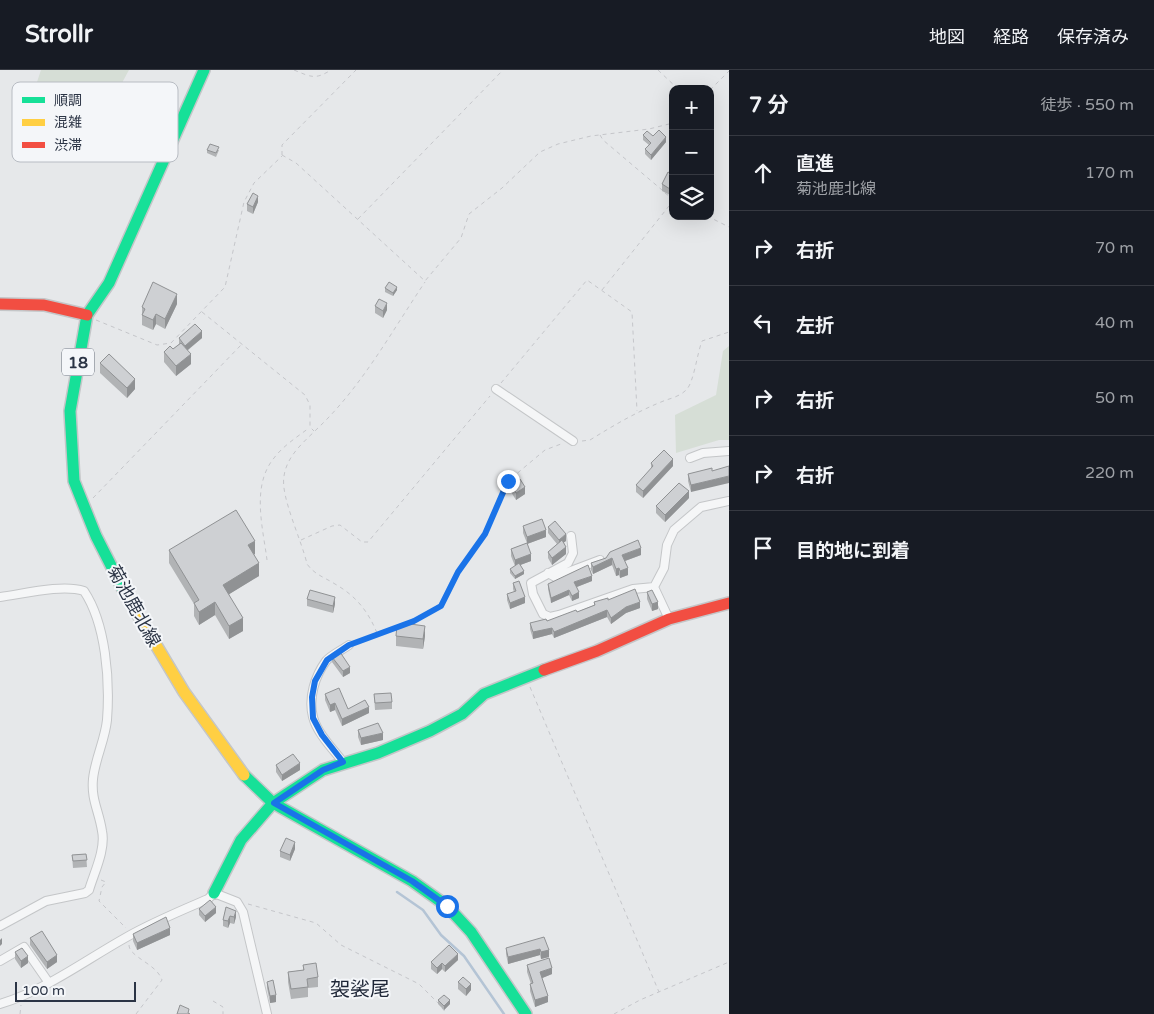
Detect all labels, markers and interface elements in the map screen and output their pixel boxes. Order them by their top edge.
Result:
text: Strollr [25,20,93,49]
text: 地図 [929,26,965,48]
text: 経路 [993,26,1029,48]
text: 保存済み [1057,26,1129,48]
legend [12,82,178,162]
map controls [669,85,714,220]
button: + [669,85,714,130]
text: 順調 [54,92,82,109]
text: 7 分 [749,93,789,118]
text: 徒歩 · 550 m [1041,95,1134,115]
text: 混雑 [54,114,82,131]
button: − [669,130,714,175]
text: 渋滞 [54,137,82,154]
text: 直進 [796,153,834,175]
icon: ahead [749,159,777,187]
text: 170 m [1085,163,1134,183]
button: layers [669,175,714,220]
text: 菊池鹿北線 [796,179,876,199]
icon: right [749,234,777,262]
text: 70 m [1095,238,1134,258]
text: 右折 [796,240,834,262]
icon: left [749,309,777,337]
text: 40 m [1095,313,1134,333]
text: 左折 [796,315,834,337]
road number: 18 [62,348,94,376]
icon: right [749,384,777,412]
text: 50 m [1095,388,1134,408]
text: 右折 [796,390,834,412]
icon: right [749,459,777,487]
text: 220 m [1085,463,1134,483]
text: 右折 [796,465,834,487]
route end [497,470,520,493]
icon: arrive [749,534,777,562]
text: 目的地に到着 [796,540,910,562]
street label: 菊池鹿北線 [103,561,165,651]
route start [436,895,459,918]
district label: 袈裟尾 [330,978,390,1002]
scale bar [15,979,136,1002]
text: 100 m [22,982,65,999]

